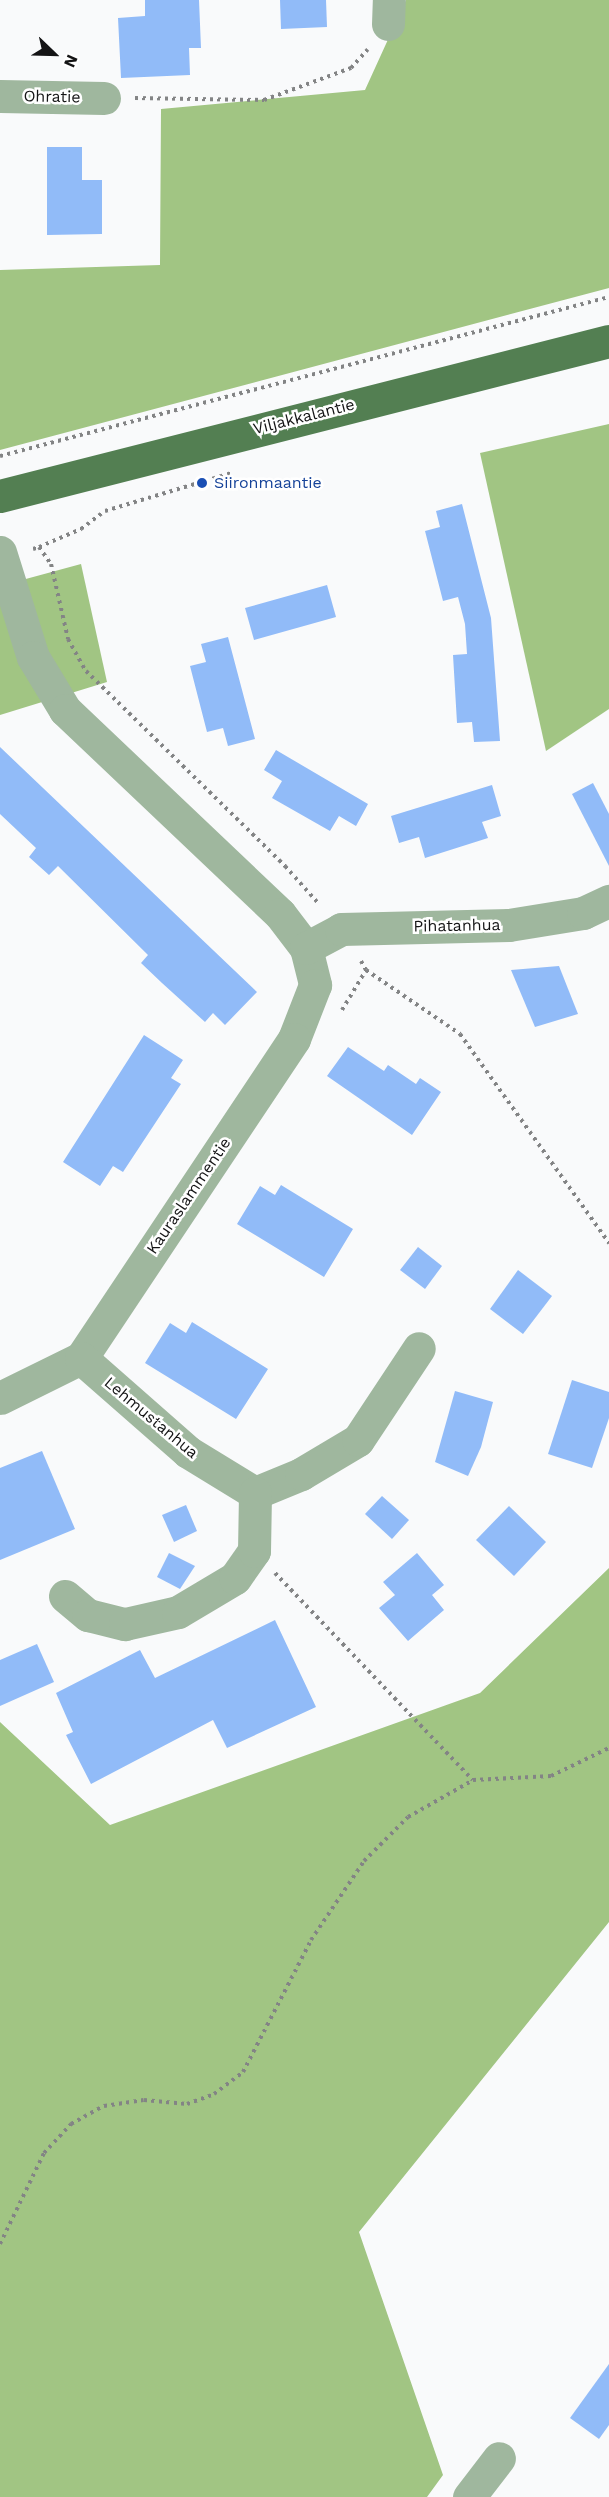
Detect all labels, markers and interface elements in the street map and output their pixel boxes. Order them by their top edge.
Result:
north arrow [24,24,84,84]
text: N [60,52,82,70]
street label: Ohratie [23,87,81,107]
street label: Viljakkalantie [251,395,357,439]
place label: Siironmaantie [214,473,322,493]
marker: Siironmaantie [195,476,209,490]
street label: Pihatanhua [413,916,501,936]
street label: Kauraslammentie [143,1134,235,1258]
street label: Lehmustanhua [100,1373,202,1463]

